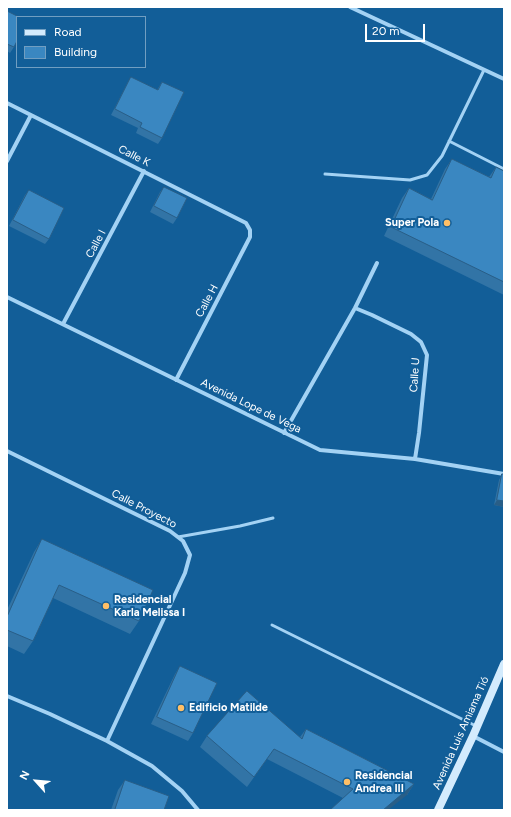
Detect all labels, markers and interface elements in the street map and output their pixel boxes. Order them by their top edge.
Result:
legend [16,16,146,68]
scale bar [367,16,427,42]
text: 20 m [372,24,400,38]
text: Road [54,25,82,39]
text: Building [54,45,97,59]
street label: Calle K [116,142,152,170]
place label: Super Pola [385,216,439,230]
marker: Super Pola [442,218,452,228]
street label: Calle I [83,228,109,260]
street label: Calle H [193,282,221,320]
street label: Calle U [407,357,423,393]
street label: Avenida Lope de Vega [199,376,303,436]
street label: Calle Proyecto [109,487,179,531]
place label: Residencial Karla Melissa I [114,593,185,619]
marker: Residencial Karla Melissa I [101,601,111,611]
street label: Avenida Luis Amiama Tió [430,674,492,792]
place label: Edificio Matilde [189,701,268,715]
marker: Edificio Matilde [176,703,186,713]
north arrow [16,761,56,801]
text: N [17,769,33,782]
place label: Residencial Andrea III [355,769,413,795]
marker: Residencial Andrea III [342,777,352,787]

